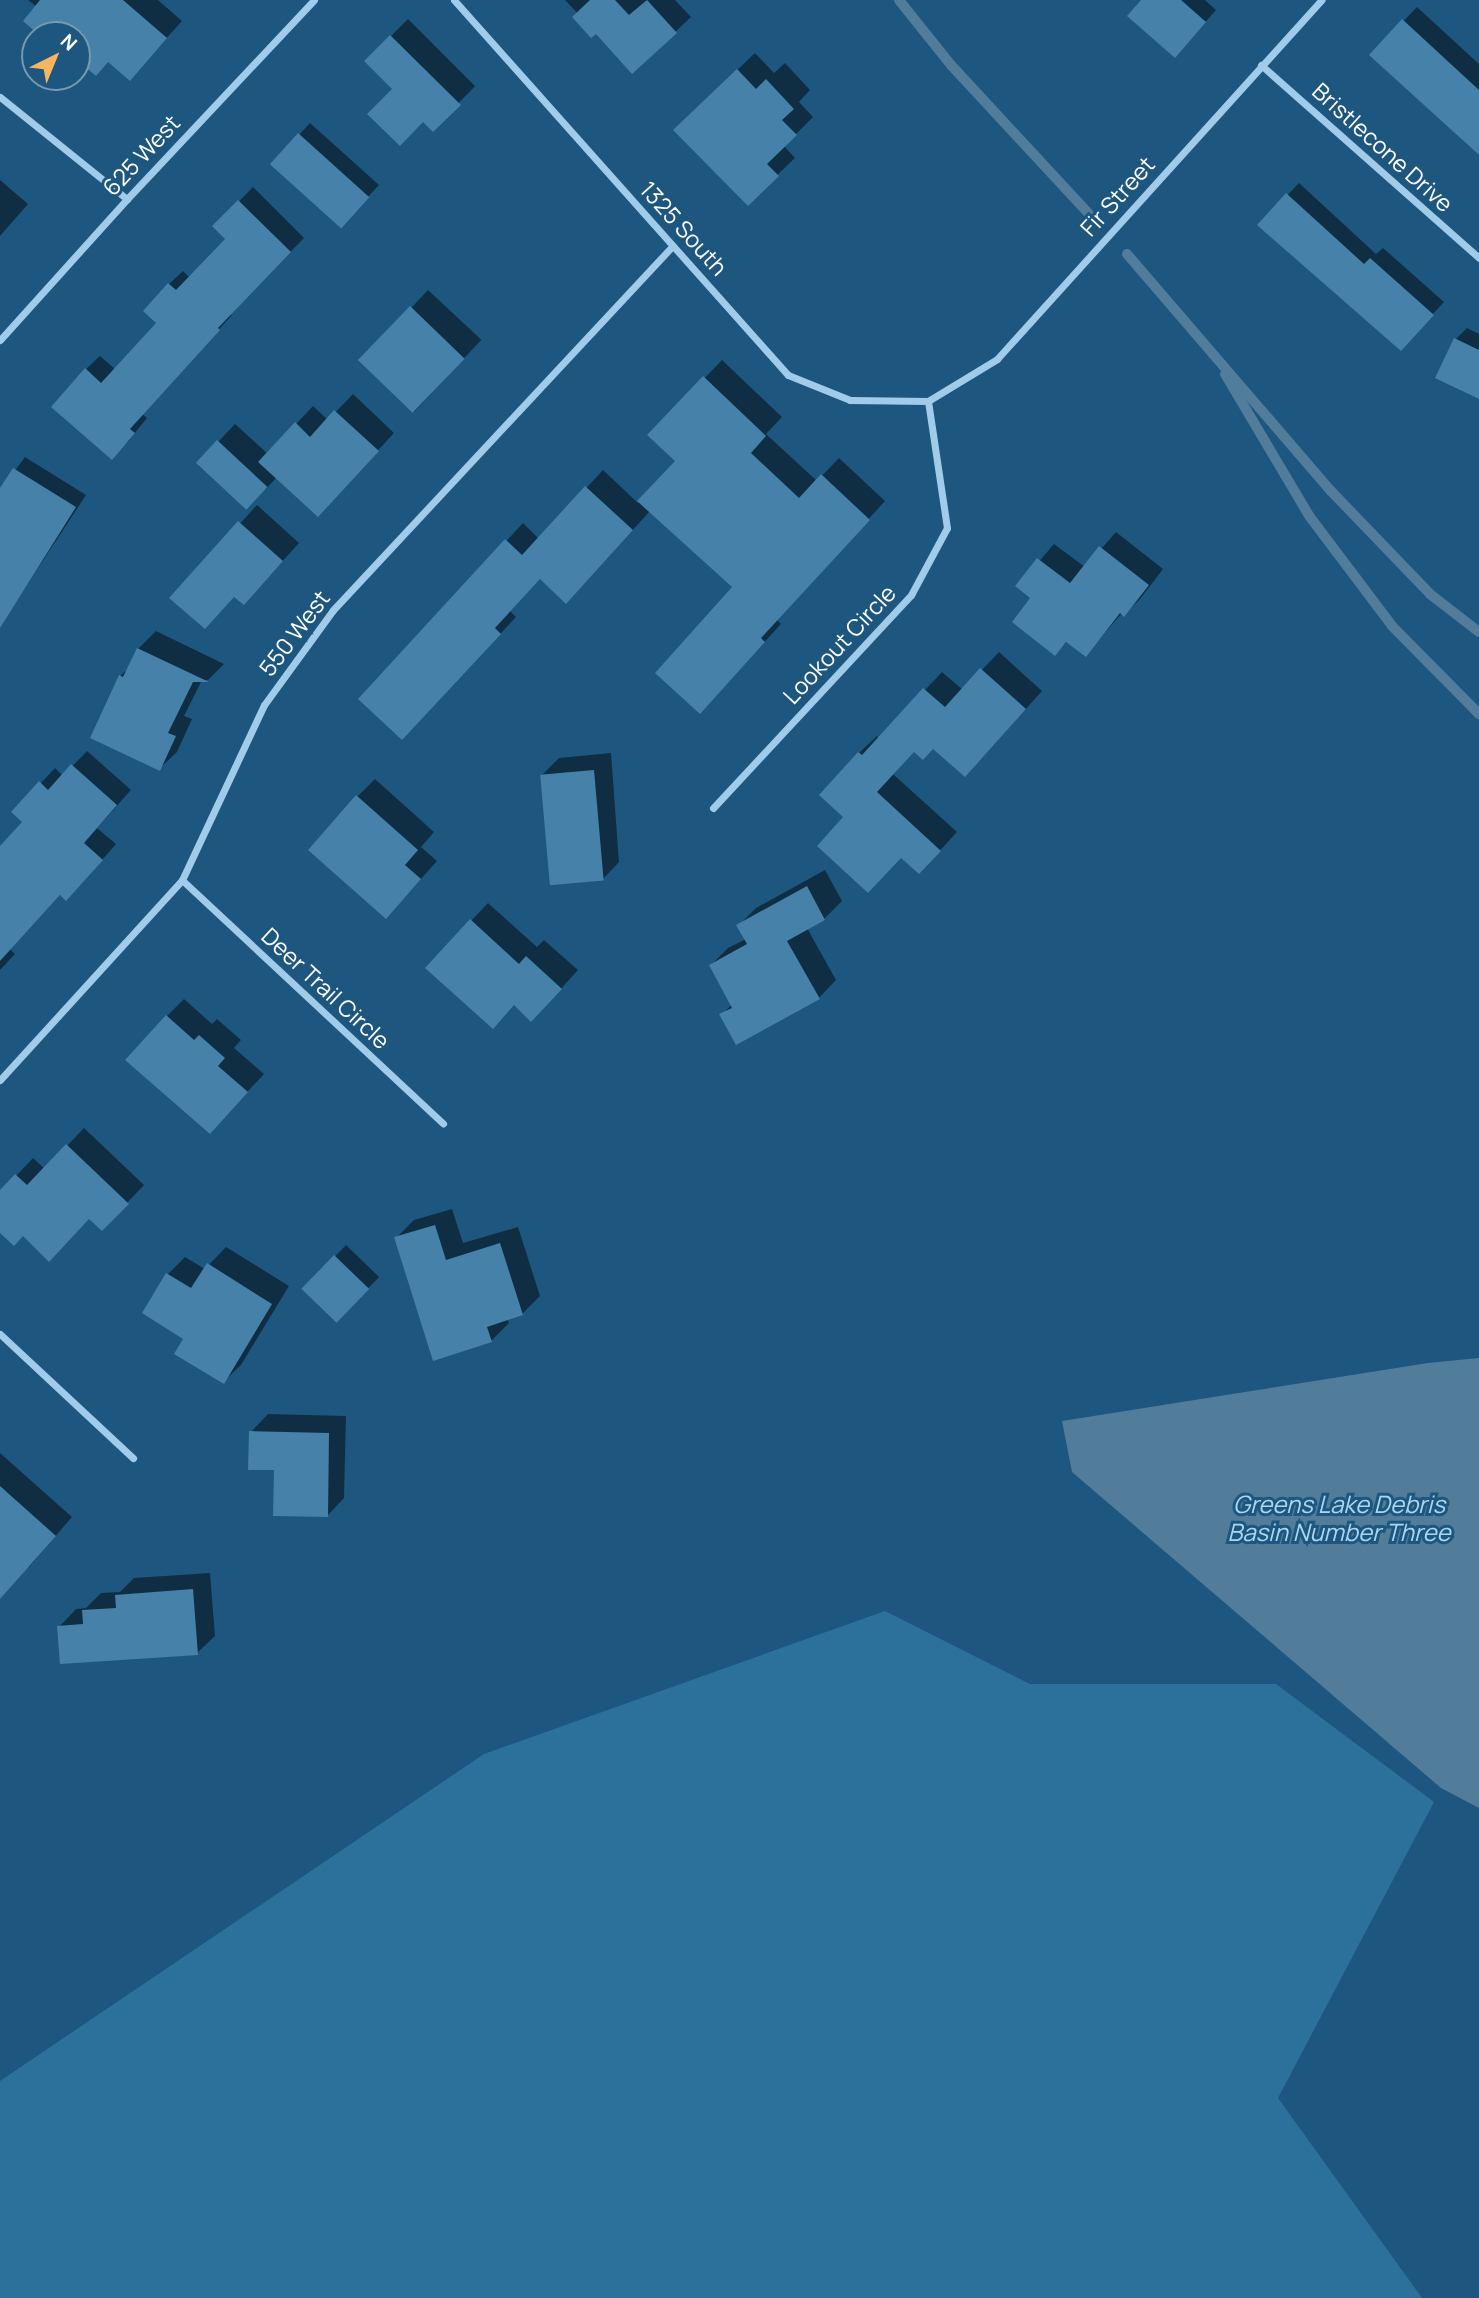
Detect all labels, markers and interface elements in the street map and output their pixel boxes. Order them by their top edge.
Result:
north arrow [21,21,91,91]
text: N [55,28,83,56]
street label: Bristlecone Drive [1307,77,1459,217]
street label: 625 West [97,109,185,201]
street label: Fir Street [1074,151,1160,241]
street label: 1325 South [635,175,733,281]
street label: Lookout Circle [777,579,901,709]
street label: 550 West [253,585,335,681]
street label: Deer Trail Circle [256,922,396,1054]
water label: Greens Lake Debris Basin Number Three [1227,1490,1451,1546]

